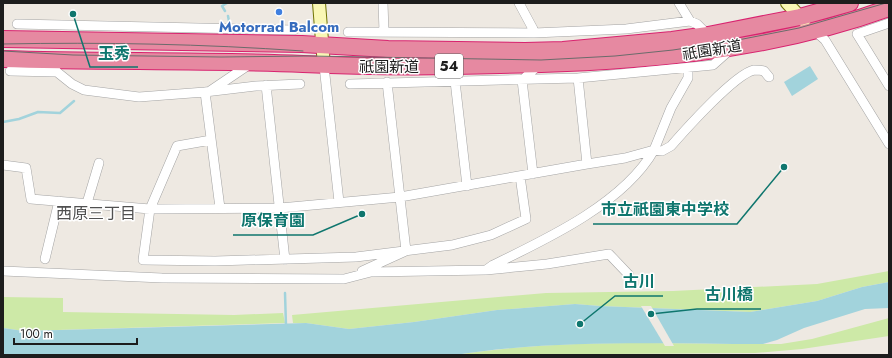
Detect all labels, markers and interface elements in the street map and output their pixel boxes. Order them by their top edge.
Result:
marker: Motorrad Balcom [274,7,284,17]
place label: Motorrad Balcom [219,16,339,38]
street label: 祇園新道 [681,34,743,66]
callout: 玉秀 [90,39,138,67]
text: 玉秀 [98,42,130,65]
road number: 54 [435,54,463,78]
street label: 祇園新道 [359,56,419,78]
callout: 市立祇園東中学校 [593,196,737,224]
text: 市立祇園東中学校 [601,198,729,221]
district label: 西原三丁目 [56,202,136,225]
callout: 原保育園 [233,207,313,235]
text: 原保育園 [241,209,305,232]
callout: 古川 [615,268,663,296]
text: 古川 [623,270,655,293]
callout: 古川橋 [697,281,761,309]
text: 古川橋 [705,283,753,306]
scale bar [14,320,137,346]
text: 100 m [20,325,53,343]

